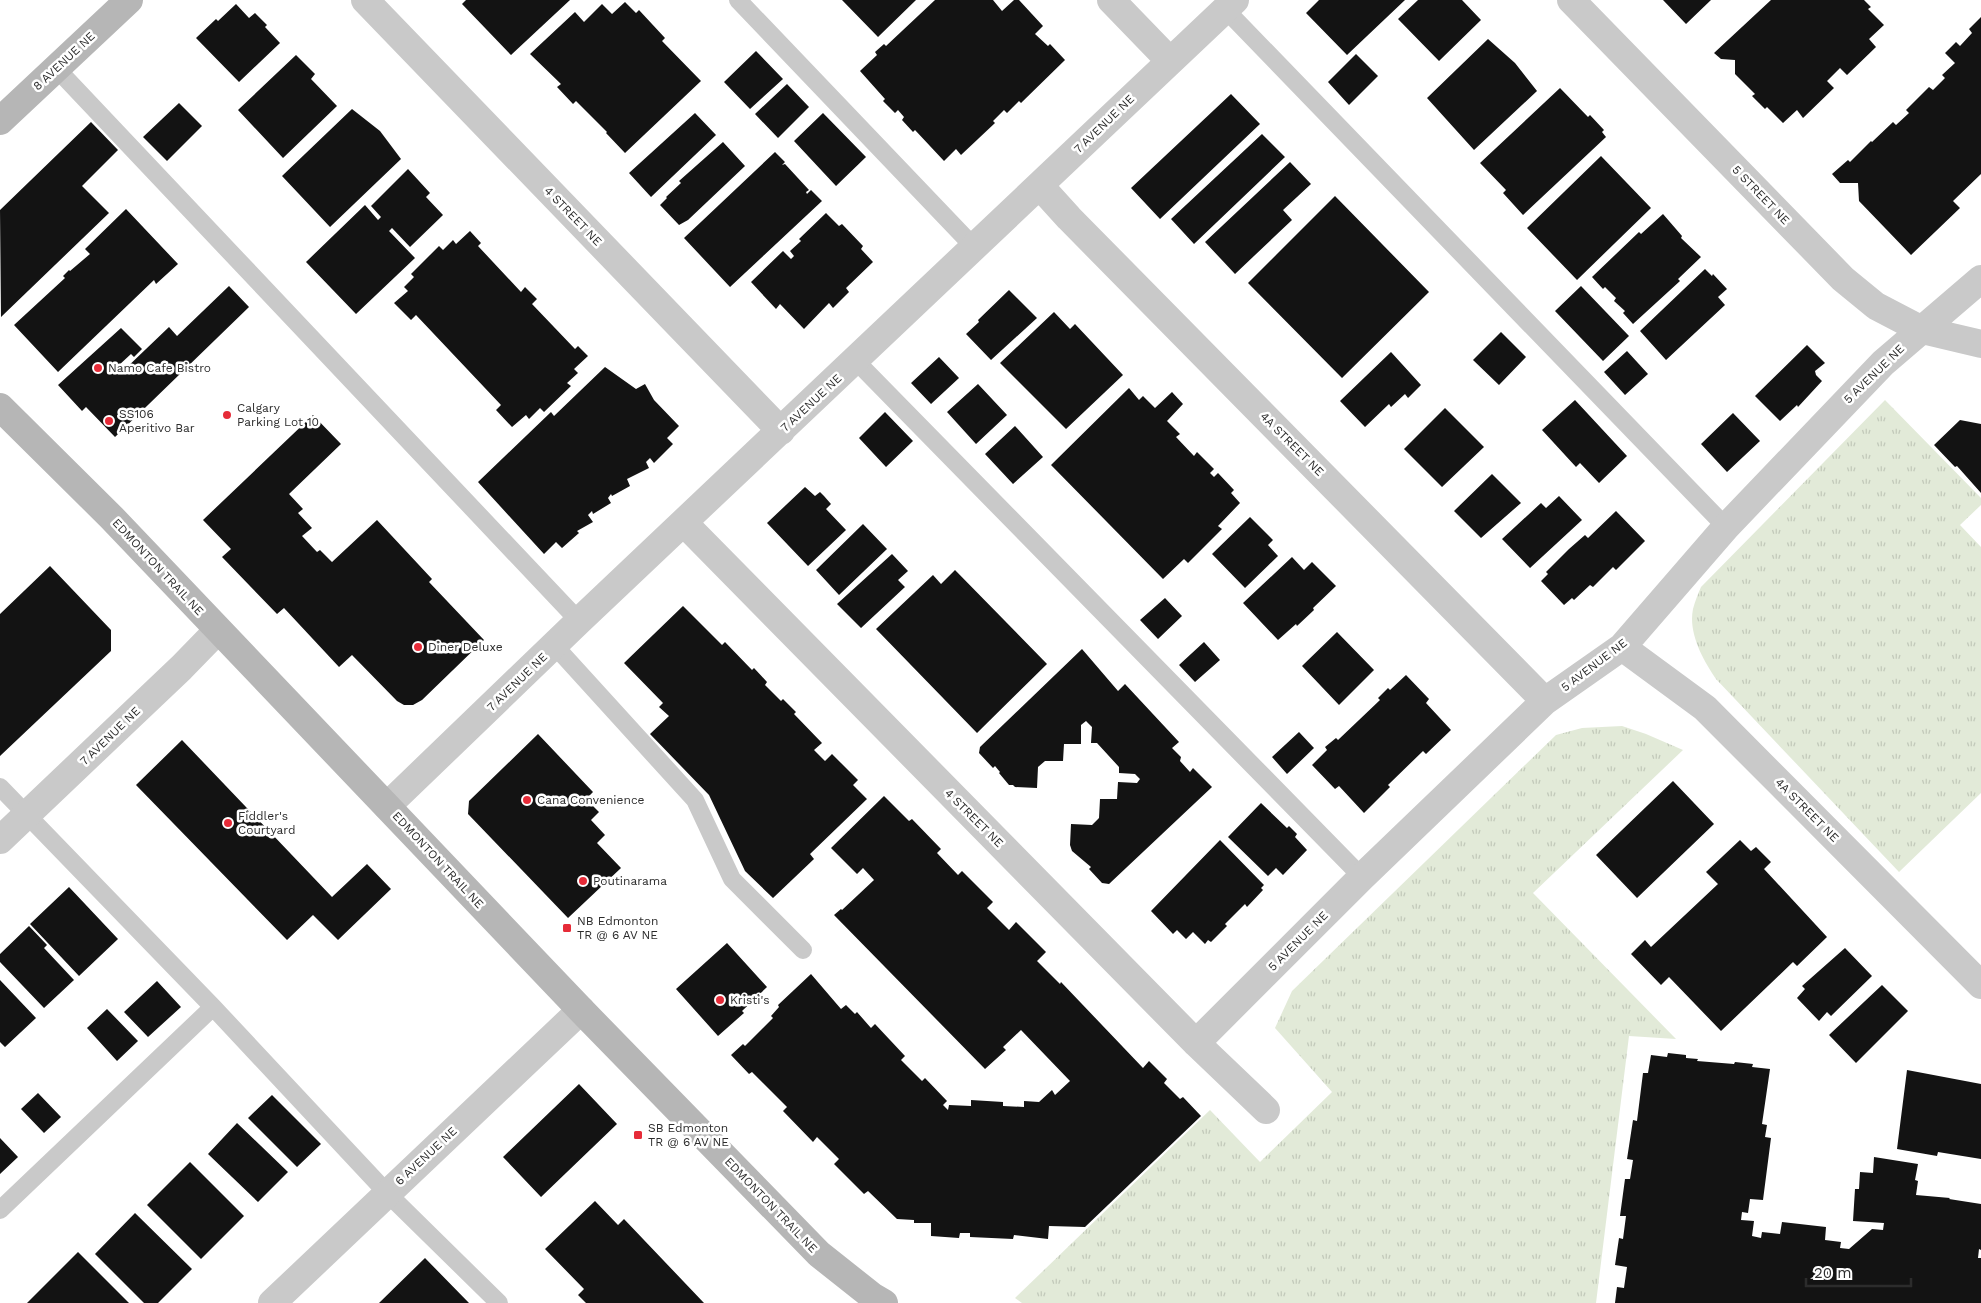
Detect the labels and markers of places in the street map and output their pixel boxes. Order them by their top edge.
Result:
place label: Namo Cafe Bistro [108,361,211,375]
marker: Namo Cafe Bistro [92,362,104,374]
place label: Calgary Parking Lot 10 [237,401,319,429]
place label: SS106 Aperitivo Bar [119,407,195,435]
marker: Calgary Parking Lot 10 [221,409,233,421]
marker: SS106 Aperitivo Bar [103,415,115,427]
place label: Diner Deluxe [428,640,503,654]
marker: Diner Deluxe [412,641,424,653]
place label: Cana Convenience [537,793,645,807]
marker: Cana Convenience [521,794,533,806]
place label: Fiddler's Courtyard [238,809,295,837]
marker: Fiddler's Courtyard [222,817,234,829]
place label: Poutinarama [593,874,667,888]
marker: Poutinarama [577,875,589,887]
place label: NB Edmonton TR @ 6 AV NE [577,914,658,942]
marker: NB Edmonton TR @ 6 AV NE [561,922,573,934]
place label: Kristi's [730,993,769,1007]
marker: Kristi's [714,994,726,1006]
place label: SB Edmonton TR @ 6 AV NE [648,1121,729,1149]
marker: SB Edmonton TR @ 6 AV NE [632,1129,644,1141]

